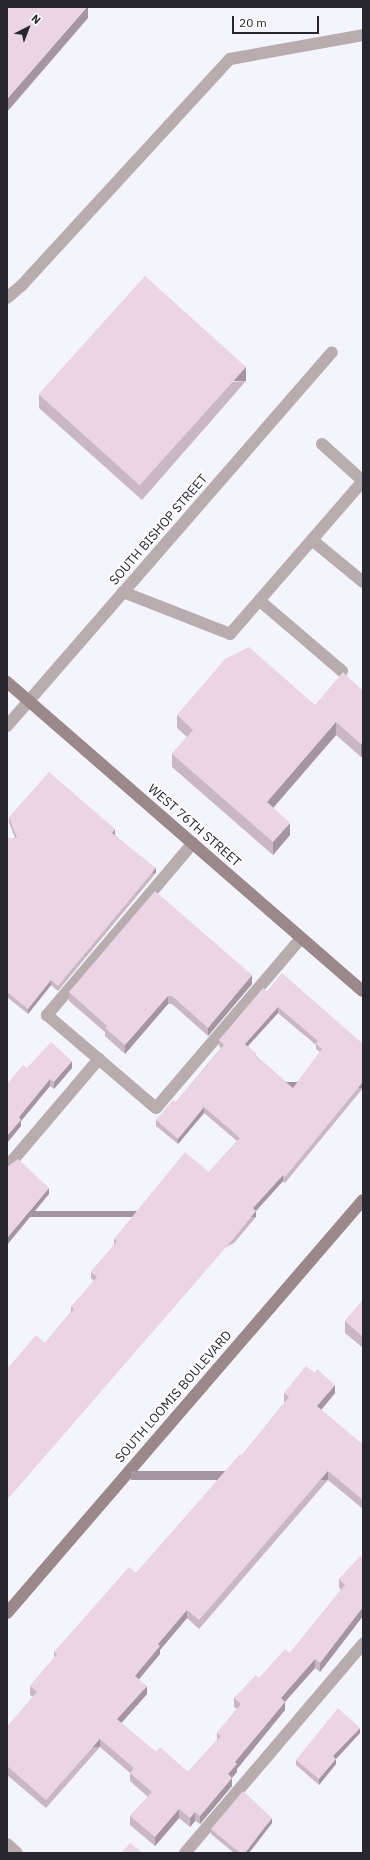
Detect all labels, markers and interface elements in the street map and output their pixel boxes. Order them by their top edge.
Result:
north arrow [8,8,48,48]
scale bar [234,8,321,34]
text: N [28,11,44,27]
text: 20 m [239,15,267,30]
street label: SOUTH BISHOP STREET [107,471,211,589]
street label: WEST 76TH STREET [144,781,244,871]
street label: SOUTH LOOMIS BOULEVARD [113,1328,235,1466]

